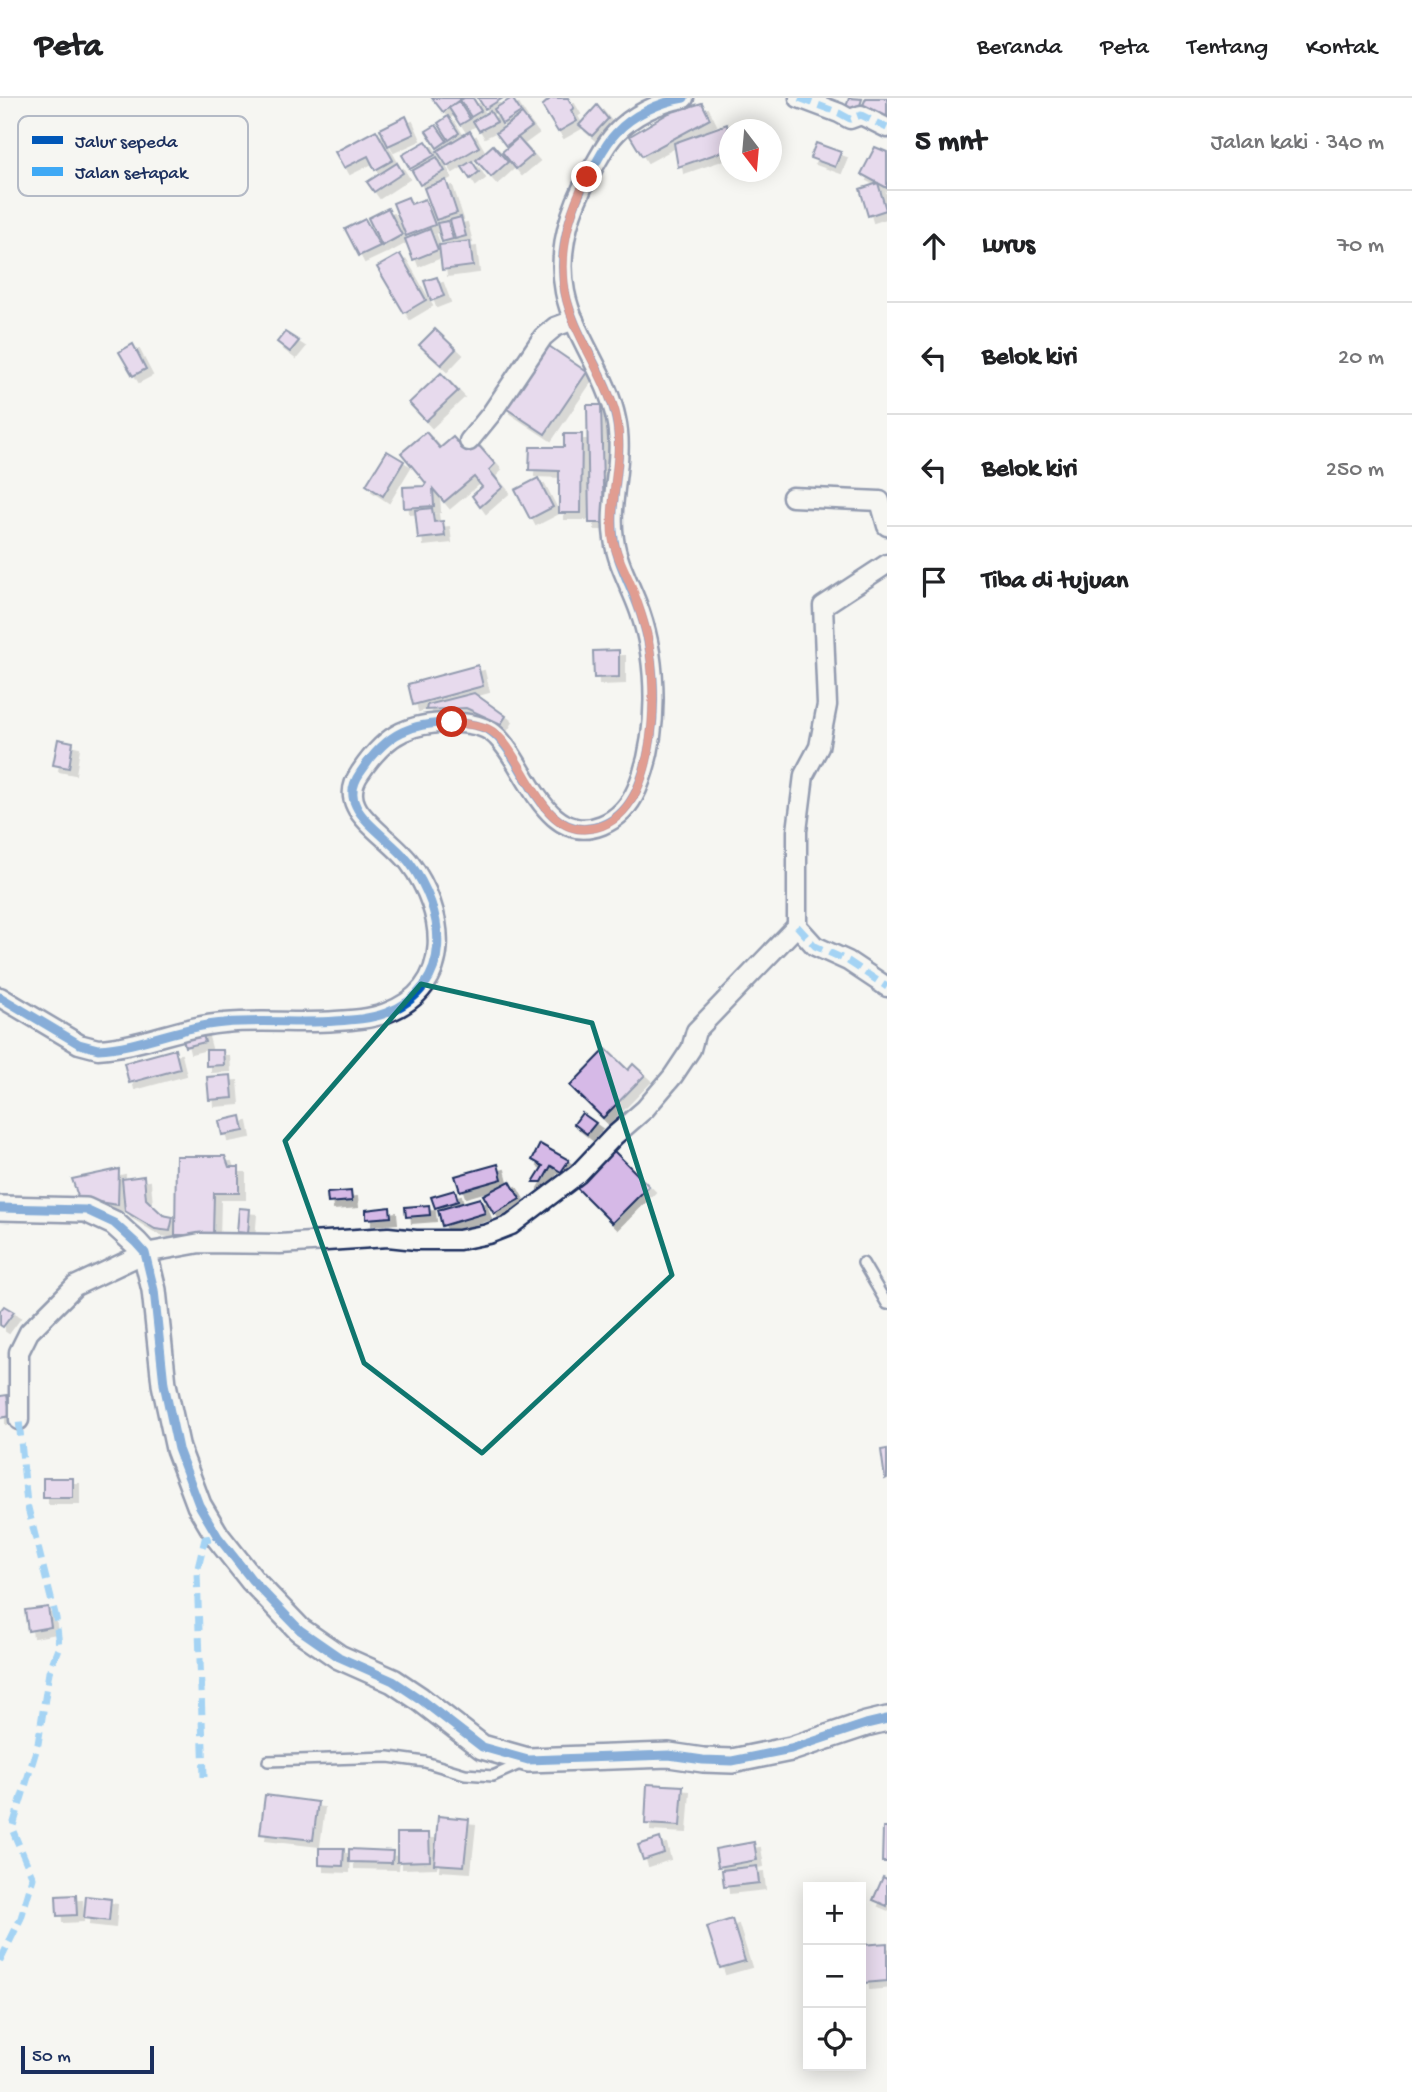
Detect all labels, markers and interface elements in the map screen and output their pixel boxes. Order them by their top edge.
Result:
text: Peta [35,29,102,67]
text: Beranda [977,34,1062,63]
text: Peta [1100,34,1149,63]
text: Tentang [1187,34,1268,63]
text: Kontak [1306,34,1377,63]
legend [18,116,248,196]
north arrow [719,119,782,182]
text: 5 mnt [915,126,986,161]
text: Jalan kaki · 340 m [1211,130,1384,157]
text: Jalur sepeda [75,132,179,155]
route end [571,161,602,192]
text: Jalan setapak [75,163,189,186]
icon: ahead [915,227,953,265]
text: Lurus [982,231,1035,262]
text: 70 m [1337,233,1384,260]
icon: left [915,339,953,377]
text: Belok kiri [982,343,1078,374]
text: 20 m [1338,345,1384,372]
icon: left [915,451,953,489]
text: Belok kiri [982,455,1078,486]
text: 250 m [1326,457,1384,484]
icon: arrive [915,563,953,601]
text: Tiba di tujuan [982,567,1128,598]
route start [436,706,467,737]
map controls [803,1882,866,2071]
button: + [803,1882,866,1945]
button: − [803,1945,866,2008]
button: locate [803,2008,866,2071]
scale bar [21,2043,154,2075]
text: 50 m [32,2046,71,2069]

